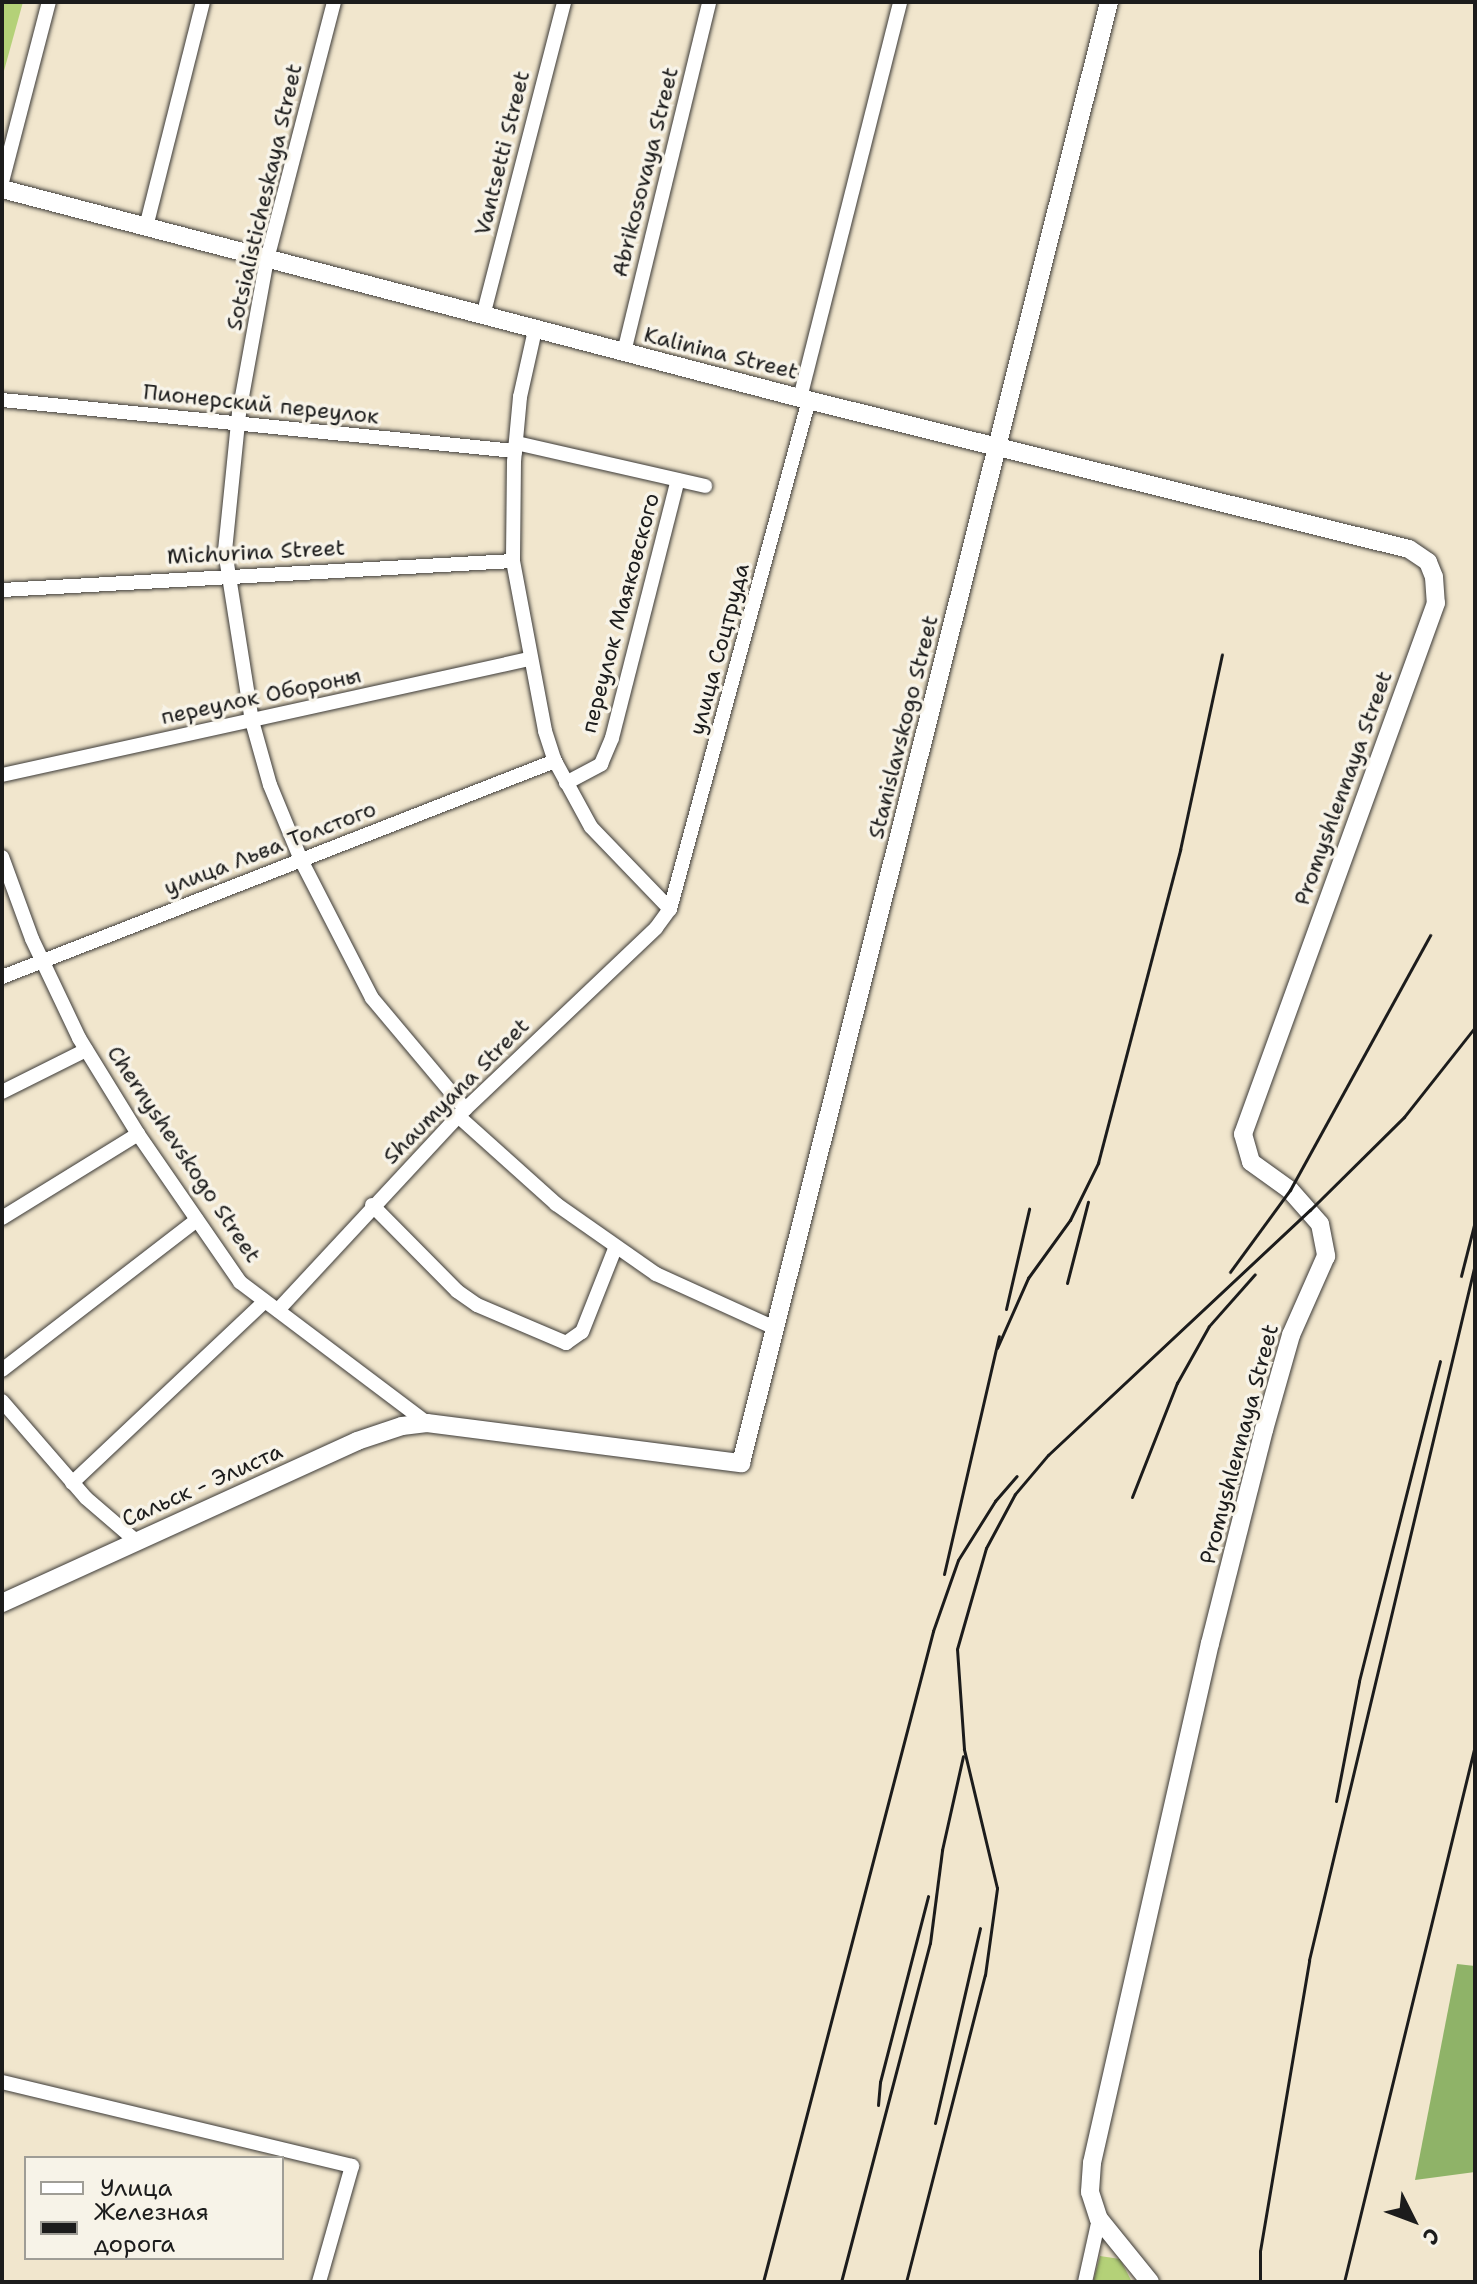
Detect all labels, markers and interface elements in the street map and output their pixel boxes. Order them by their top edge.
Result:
street label: Sotsialisticheskaya Street [220,61,308,333]
street label: Abrikosovaya Street [606,64,684,280]
street label: Vantsetti Street [469,68,535,238]
street label: Kalinina Street [641,321,801,385]
street label: Пионерский переулок [142,378,380,430]
street label: переулок Маяковского [575,490,665,736]
street label: Michurina Street [166,534,346,570]
street label: улица Соцтруда [683,560,755,738]
street label: Stanislavskogo Street [862,612,944,842]
street label: переулок Обороны [159,662,363,730]
street label: Promyshlennaya Street [1288,667,1398,909]
street label: улица Льва Толстого [160,795,380,901]
street label: Shaumyana Street [377,1012,535,1170]
street label: Chernyshevskogo Street [102,1041,266,1267]
street label: Promyshlennaya Street [1194,1321,1284,1567]
street label: Сальск - Элиста [118,1438,286,1532]
legend [24,2156,284,2260]
text: Улица [100,2172,173,2204]
north arrow [1373,2180,1453,2260]
text: Железная дорога [94,2196,209,2260]
text: С [1416,2222,1447,2251]

